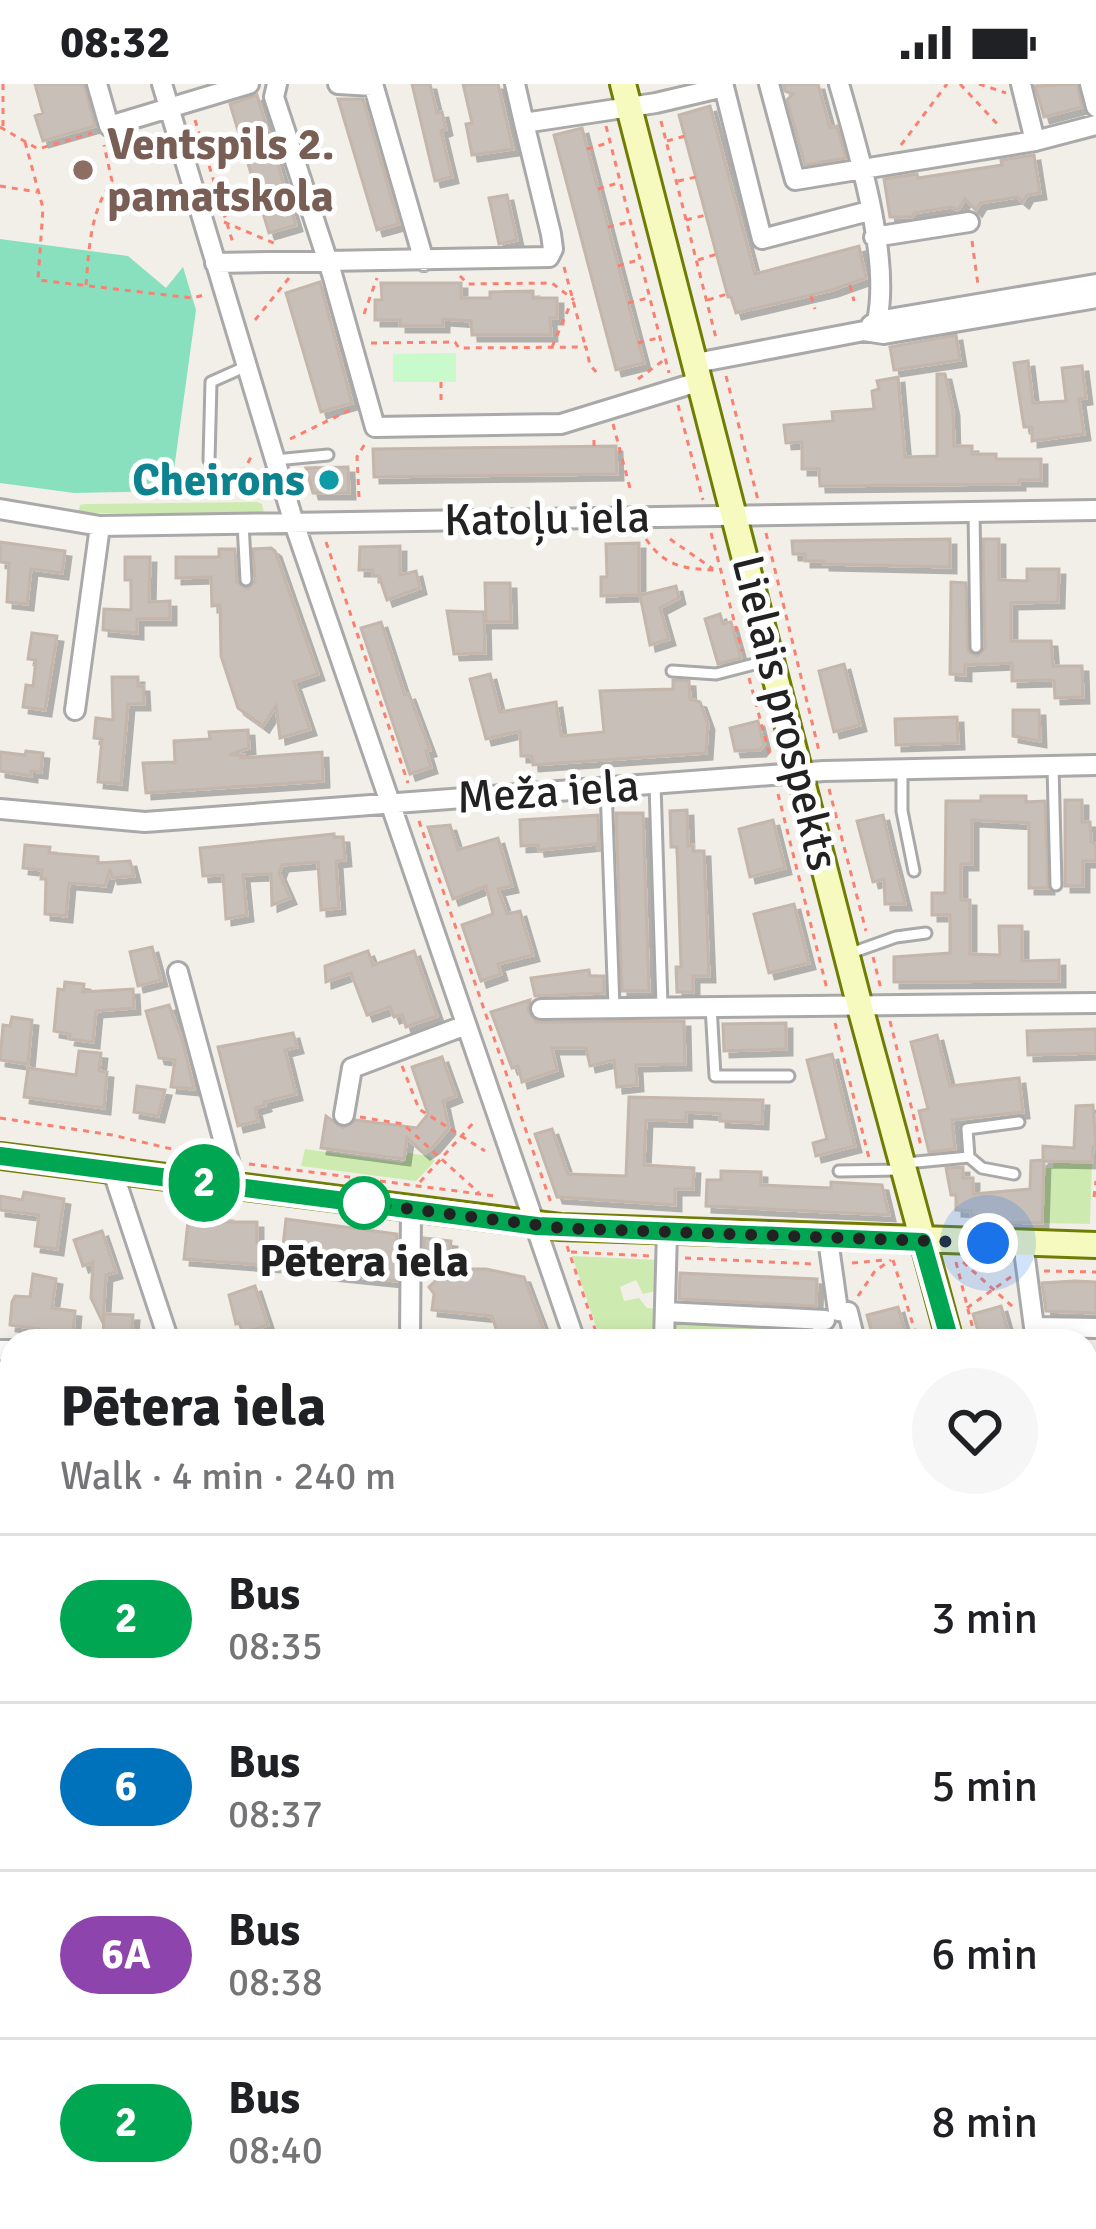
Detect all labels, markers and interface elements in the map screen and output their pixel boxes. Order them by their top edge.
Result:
text: 08:32 [60,15,170,70]
place label: Ventspils 2. pamatskola [107,117,335,224]
marker: Ventspils 2. pamatskola [70,157,96,183]
place label: Cheirons [132,453,305,508]
marker: Cheirons [316,467,342,493]
street label: Katoļu iela [444,490,650,548]
street label: Lielais prospekts [719,550,851,876]
street label: Meža iela [455,758,641,826]
line badge: 2 [165,1144,243,1222]
text: 2 [193,1157,215,1208]
marker: Pētera iela [339,1178,389,1228]
your location [958,1213,1018,1273]
place label: Pētera iela [259,1234,469,1289]
button: heart [912,1368,1038,1494]
text: Pētera iela [60,1371,326,1442]
text: Walk · 4 min · 240 m [60,1452,396,1500]
text: Bus [228,1567,300,1622]
text: 3 min [931,1591,1038,1646]
text: 2 [115,1593,137,1644]
text: 08:35 [228,1622,323,1670]
text: Bus [228,1735,300,1790]
text: 5 min [931,1759,1038,1814]
text: 6 [115,1761,137,1812]
text: 08:37 [228,1790,323,1838]
text: Bus [228,1903,300,1958]
text: 6 min [931,1927,1038,1982]
text: 6A [101,1929,151,1980]
text: 08:38 [228,1958,323,2006]
text: Bus [228,2071,300,2126]
text: 8 min [931,2095,1038,2150]
text: 2 [115,2097,137,2148]
text: 08:40 [228,2126,323,2174]

